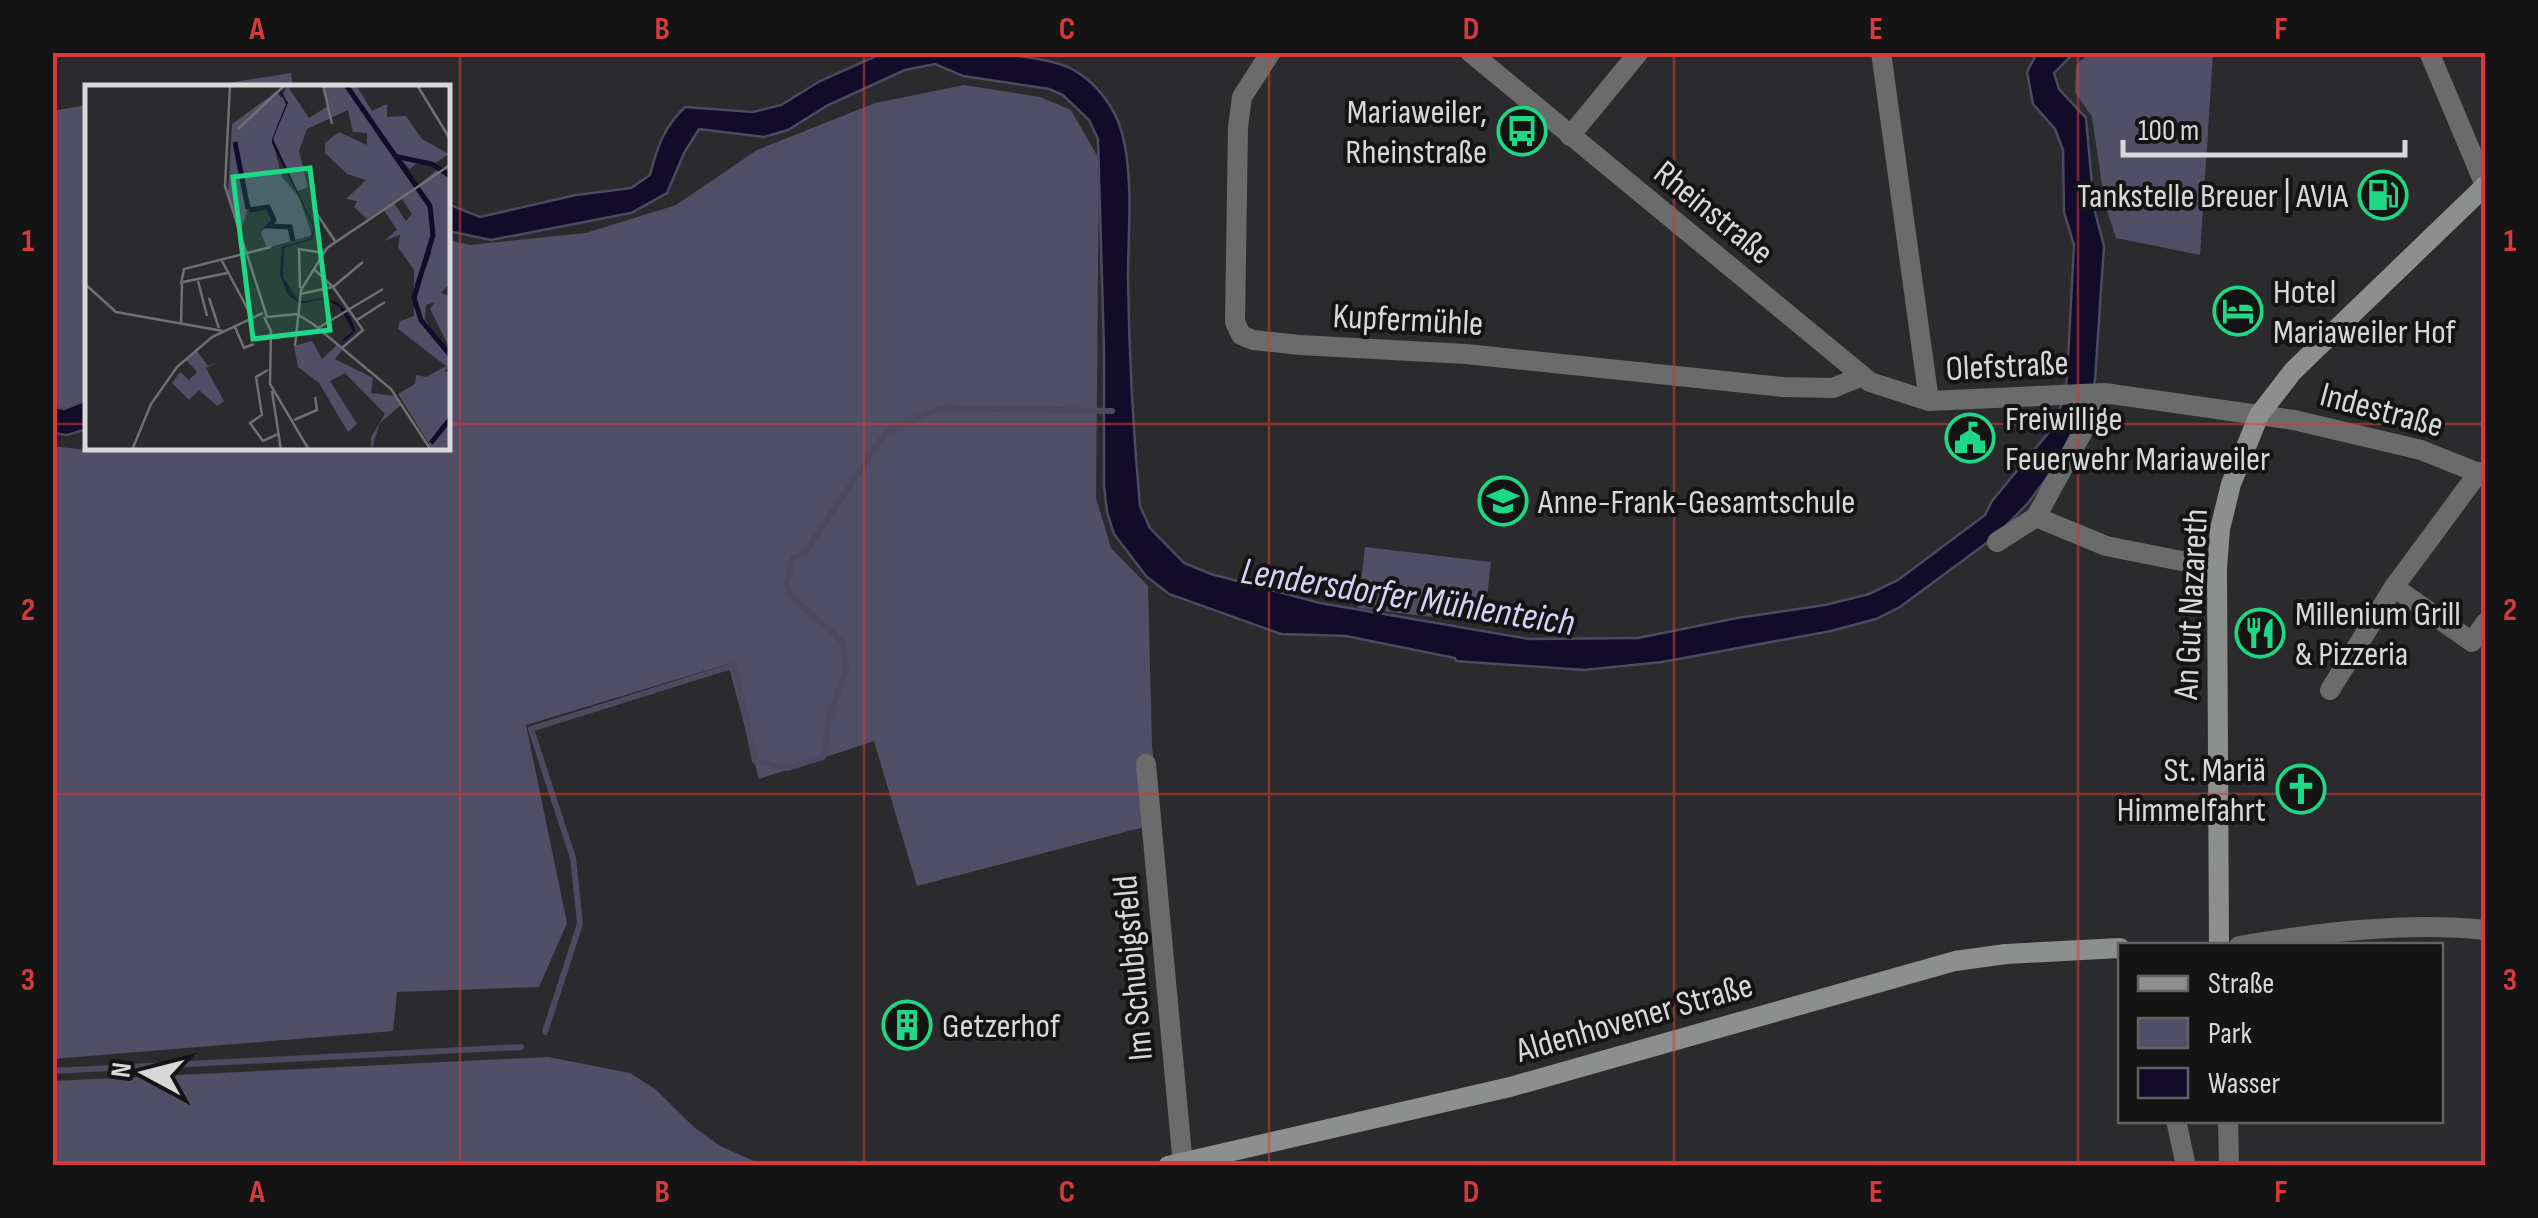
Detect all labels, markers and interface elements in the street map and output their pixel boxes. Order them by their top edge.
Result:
text: A [248,10,265,49]
text: B [654,10,670,49]
text: C [1059,10,1075,49]
text: D [1463,10,1479,49]
text: E [1869,10,1883,49]
text: F [2274,10,2288,49]
inset map [85,85,450,450]
place label: Mariaweiler, Rheinstraße [1345,91,1487,174]
scale bar [2123,95,2406,157]
bus stop icon: Mariaweiler, Rheinstraße [1496,105,1548,157]
text: 100 m [2138,113,2199,149]
street label: Rheinstraße [1644,152,1782,274]
fuel station icon: Tankstelle Breuer | AVIA [2357,169,2409,221]
place label: Tankstelle Breuer | AVIA [2077,175,2349,218]
text: 1 [22,222,35,261]
text: 1 [2504,222,2517,261]
place label: Hotel Mariaweiler Hof [2273,271,2457,354]
hotel icon: Hotel Mariaweiler Hof [2212,285,2264,337]
street label: Kupfermühle [1332,295,1484,346]
street label: Olefstraße [1945,342,2070,391]
street label: Indestraße [2315,373,2448,447]
place label: Freiwillige Feuerwehr Mariaweiler [2005,398,2270,481]
public building icon: Freiwillige Feuerwehr Mariaweiler [1944,412,1996,464]
school or university icon: Anne-Frank-Gesamtschule [1477,475,1529,527]
place label: Anne-Frank-Gesamtschule [1537,481,1855,524]
street label: An Gut Nazareth [2165,508,2218,702]
water label: Lendersdorfer Mühlenteich [1238,549,1578,646]
text: 2 [21,591,35,630]
text: 2 [2503,591,2517,630]
place label: Millenium Grill & Pizzeria [2295,593,2461,676]
restaurant icon: Millenium Grill & Pizzeria [2234,607,2286,659]
place label: St. Mariä Himmelfahrt [2117,749,2266,832]
church icon: St. Mariä Himmelfahrt [2275,763,2327,815]
street label: Im Schubigsfeld [1104,873,1163,1062]
legend [2118,943,2443,1123]
text: 3 [21,961,35,1000]
text: 3 [2503,961,2517,1000]
street label: Aldenhovener Straße [1510,964,1758,1073]
text: Straße [2208,966,2274,1002]
building icon: Getzerhof [881,999,933,1051]
place label: Getzerhof [942,1005,1061,1048]
text: Park [2208,1016,2252,1052]
north arrow [95,1023,195,1123]
text: N [104,1061,139,1080]
text: Wasser [2208,1066,2281,1102]
text: A [248,1173,265,1212]
text: B [654,1173,670,1212]
text: C [1059,1173,1075,1212]
text: D [1463,1173,1479,1212]
text: E [1869,1173,1883,1212]
text: F [2274,1173,2288,1212]

